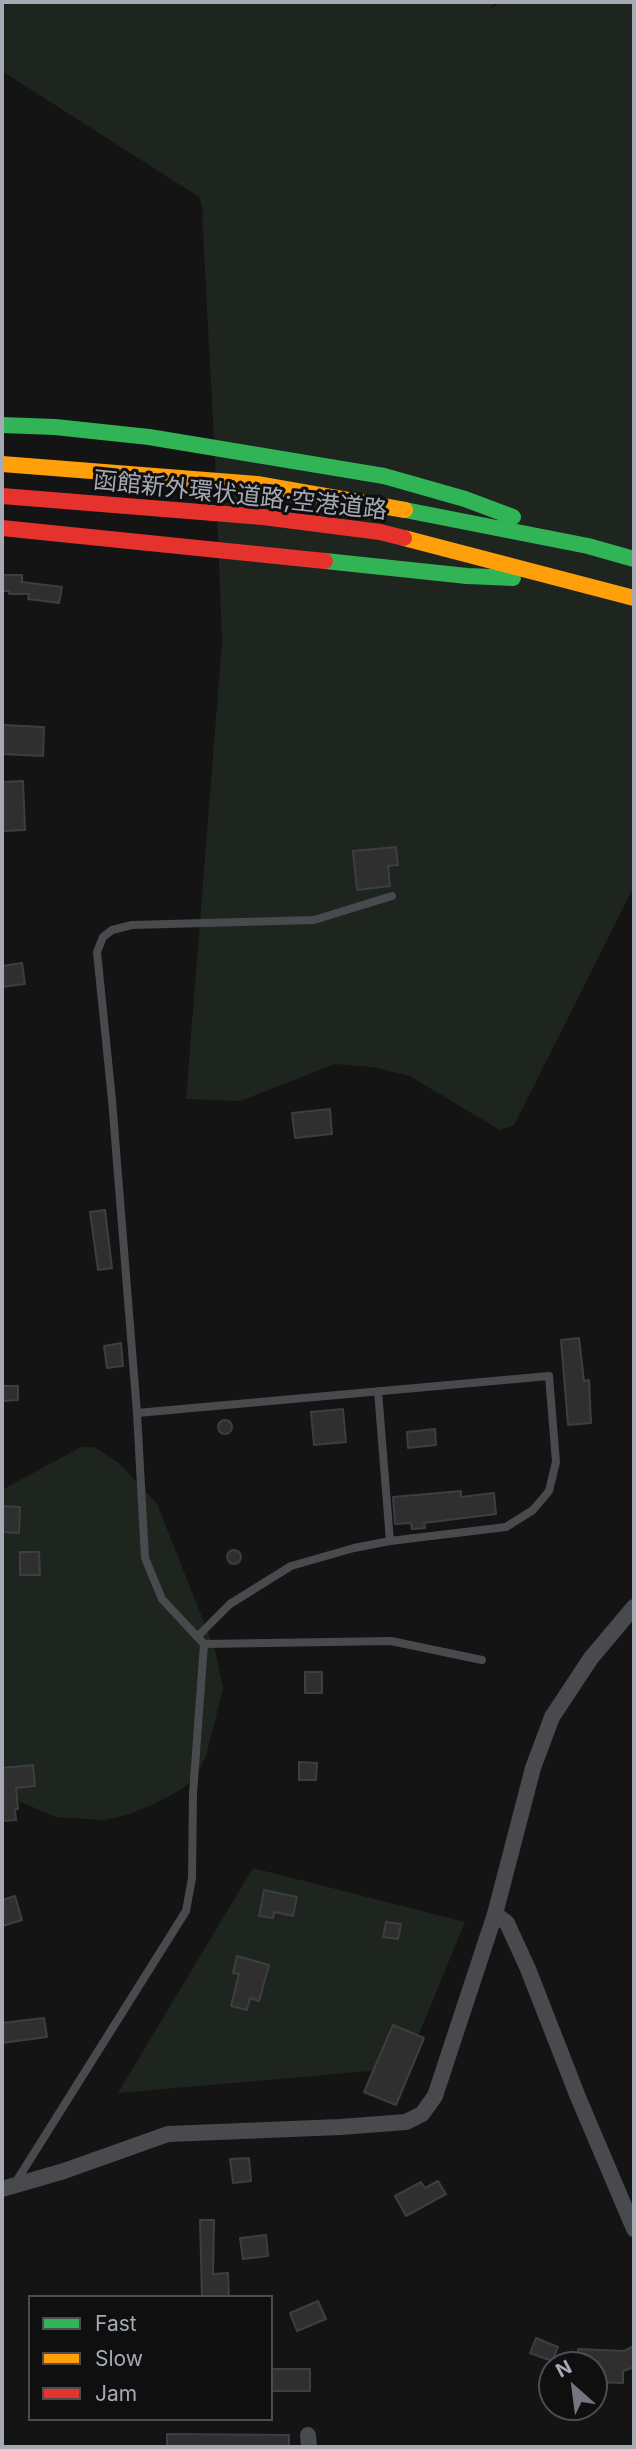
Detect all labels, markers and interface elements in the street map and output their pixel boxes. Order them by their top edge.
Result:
street label: 函館新外環状道路;空港道路 [92,466,388,526]
legend [28,2295,273,2421]
text: Fast [95,2311,137,2336]
text: Slow [95,2346,143,2371]
north arrow [538,2351,608,2421]
text: N [552,2355,576,2382]
text: Jam [95,2381,137,2406]

